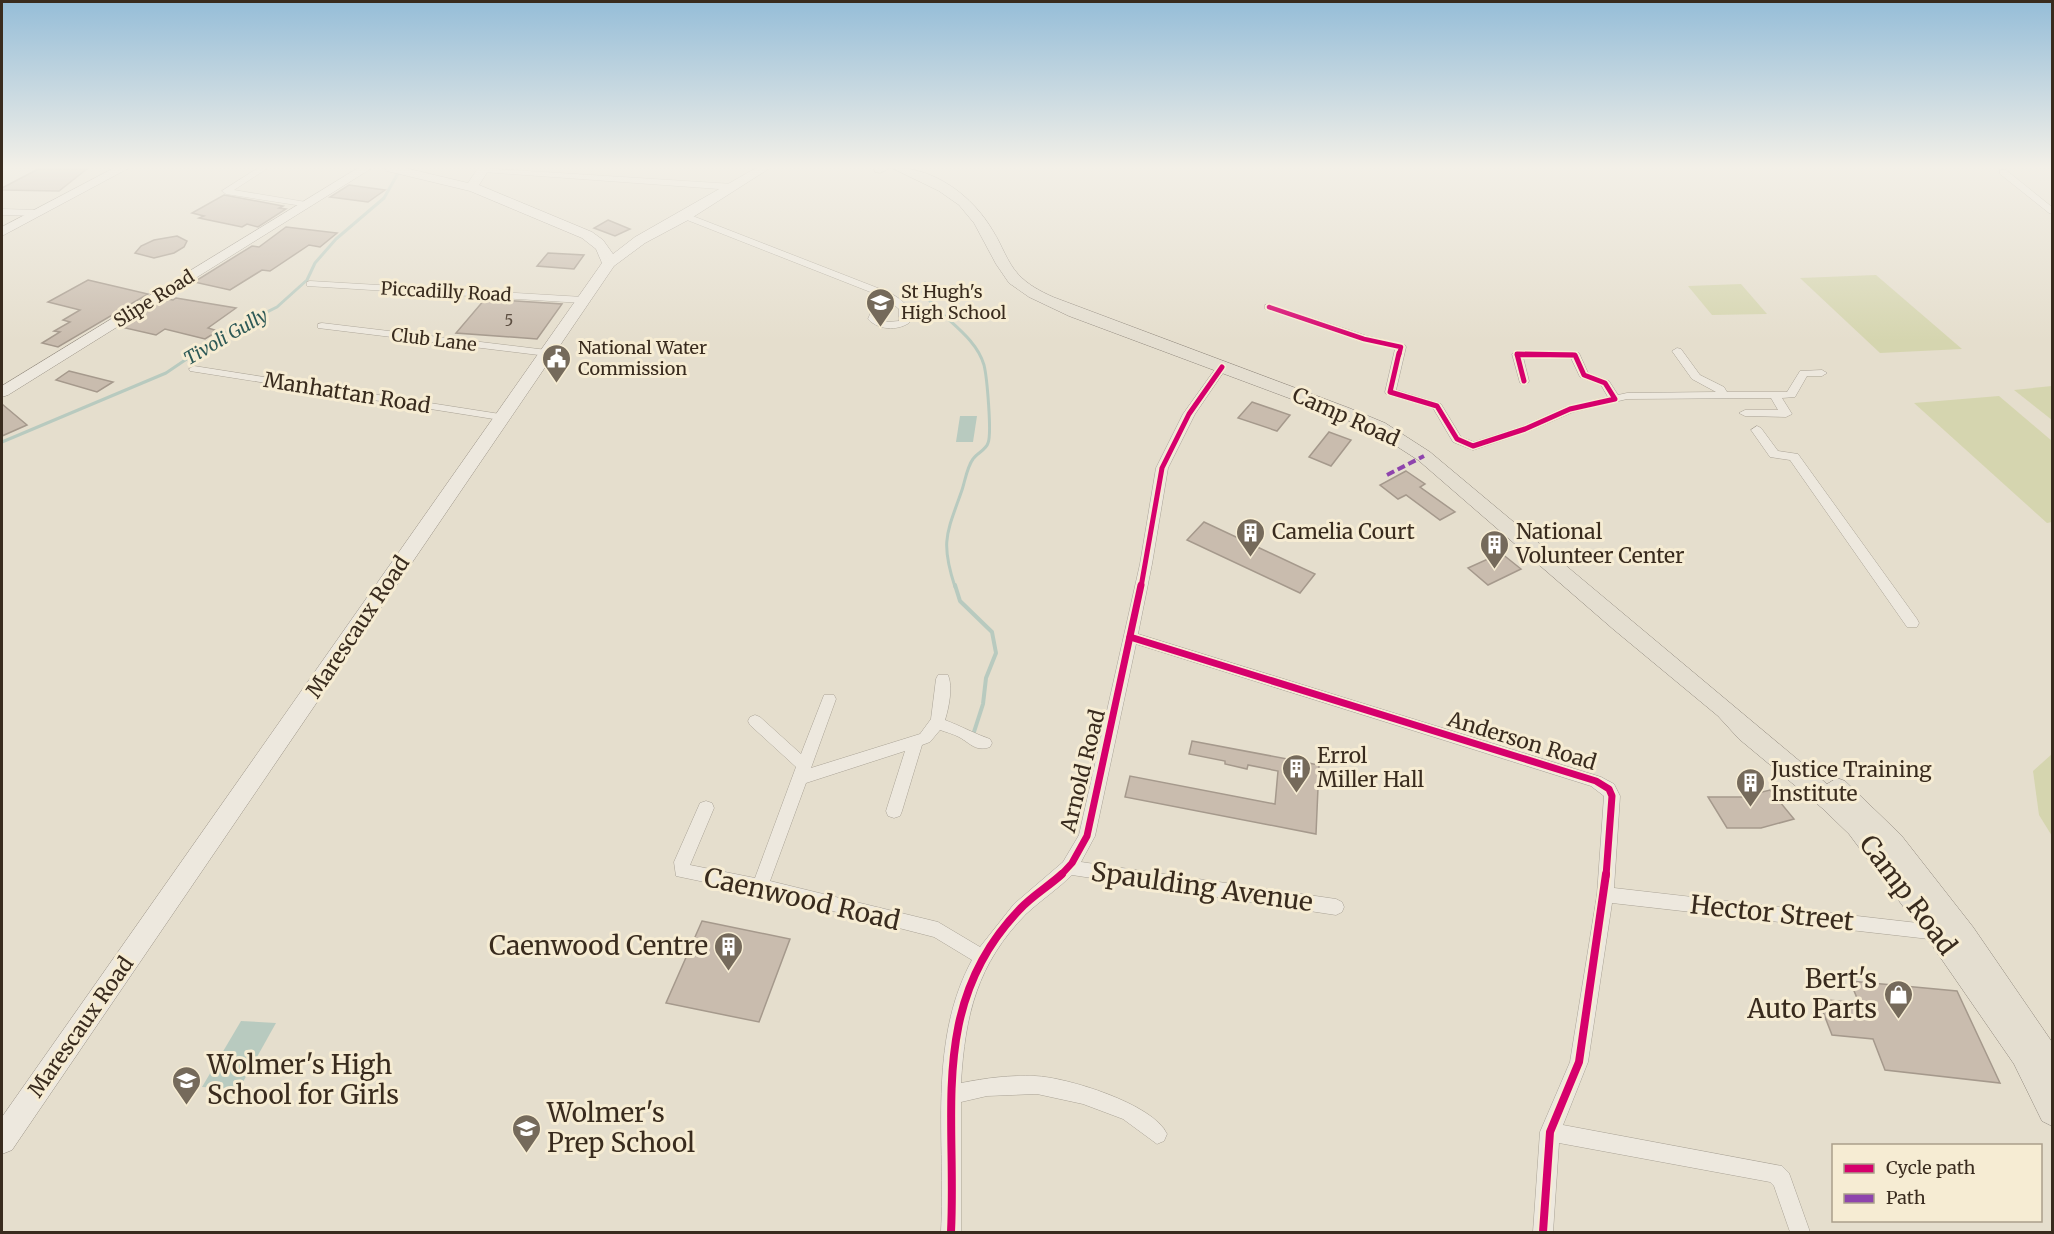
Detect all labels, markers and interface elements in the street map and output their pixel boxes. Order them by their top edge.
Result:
street label: Slipe Road [109,265,198,332]
street label: Piccadilly Road [380,277,512,306]
place label: St Hugh's High School [901,280,1007,324]
school or university icon: St Hugh's High School [864,286,896,328]
water label: Tivoli Gully [180,303,272,370]
house number: 5 [505,311,513,330]
street label: Club Lane [390,323,478,356]
place label: National Water Commission [578,336,707,380]
public building icon: National Water Commission [541,342,573,384]
street label: Manhattan Road [262,366,433,419]
street label: Camp Road [1288,381,1404,452]
building icon: Camelia Court [1235,516,1267,558]
place label: Camelia Court [1272,518,1415,545]
place label: National Volunteer Center [1515,518,1684,569]
building icon: National Volunteer Center [1479,528,1511,570]
street label: Marescaux Road [300,550,415,703]
street label: Anderson Road [1444,705,1600,776]
street label: Arnold Road [1054,706,1111,836]
place label: Errol Miller Hall [1317,742,1425,793]
building icon: Errol Miller Hall [1280,752,1312,794]
place label: Justice Training Institute [1770,756,1932,807]
building icon: Justice Training Institute [1734,766,1766,808]
street label: Camp Road [1853,828,1964,961]
street label: Spaulding Avenue [1089,855,1315,918]
street label: Caenwood Road [701,860,904,937]
street label: Hector Street [1689,887,1856,938]
place label: Caenwood Centre [489,929,708,962]
building icon: Caenwood Centre [713,930,745,972]
street label: Marescaux Road [22,951,139,1102]
place label: Bert's Auto Parts [1746,962,1877,1025]
shop icon: Bert's Auto Parts [1882,978,1914,1020]
place label: Wolmer's High School for Girls [206,1048,399,1111]
school or university icon: Wolmer's High School for Girls [170,1064,202,1106]
place label: Wolmer's Prep School [546,1096,695,1159]
school or university icon: Wolmer's Prep School [510,1112,542,1154]
legend [1832,1144,2042,1222]
text: Cycle path [1886,1156,1976,1179]
text: Path [1886,1186,1926,1209]

